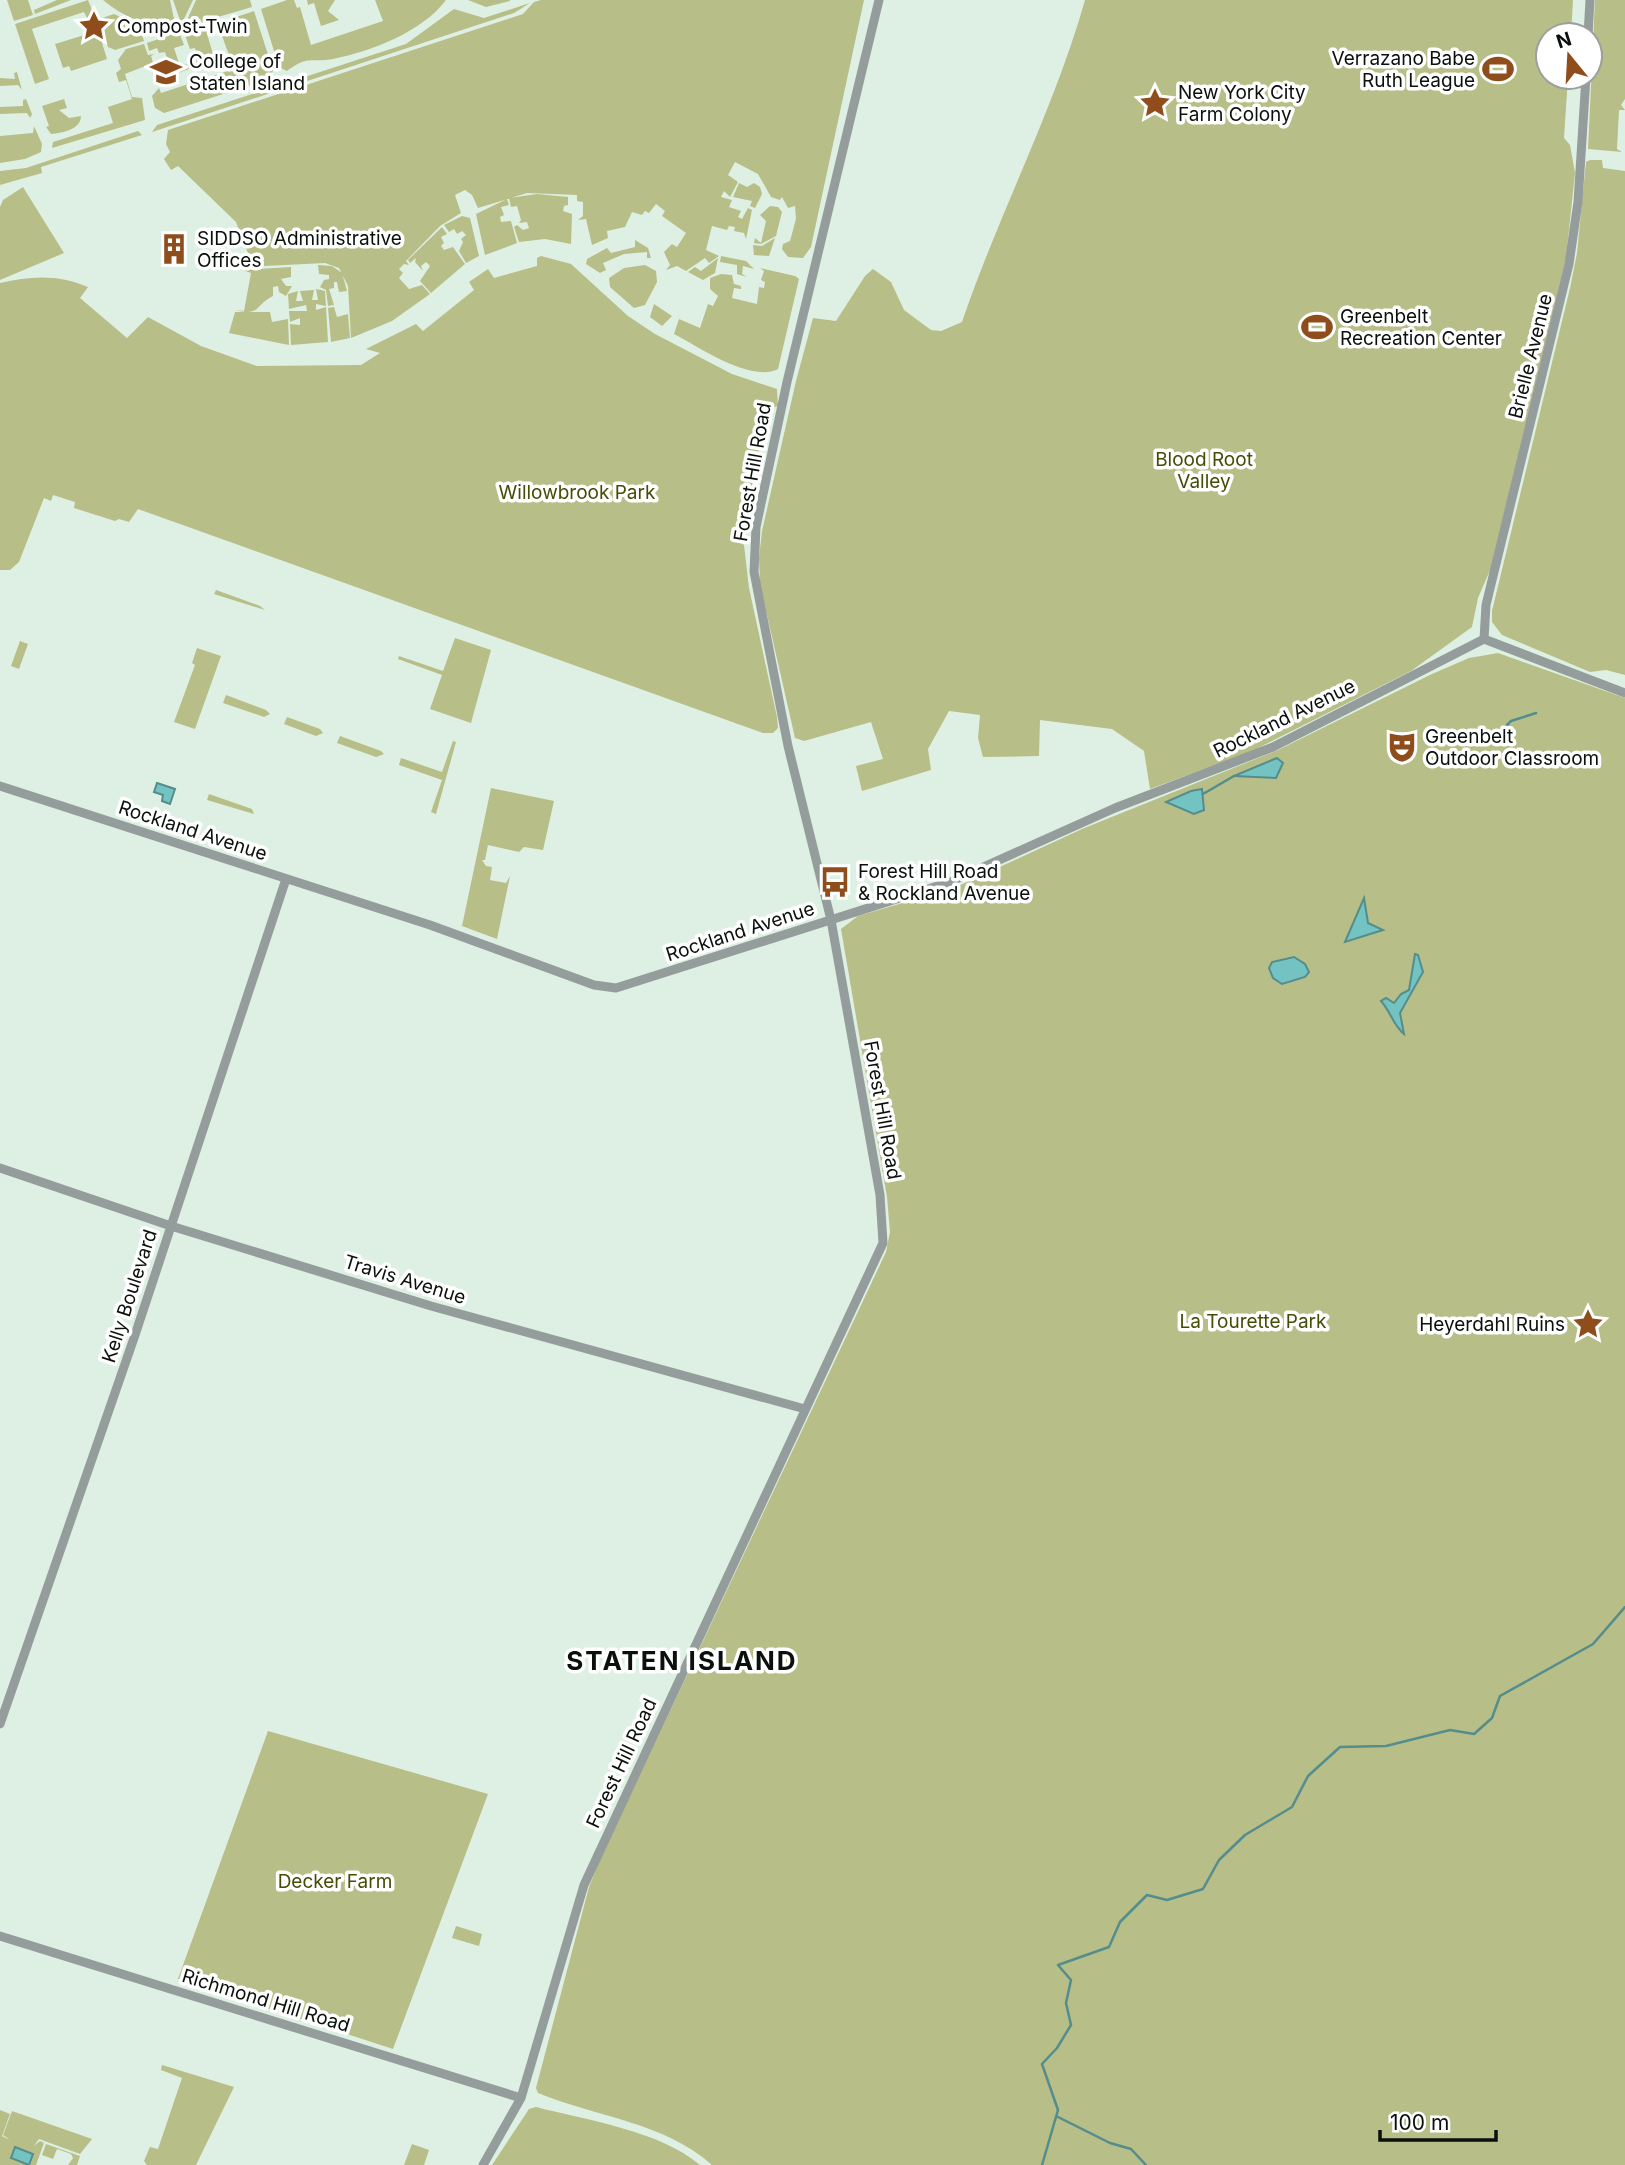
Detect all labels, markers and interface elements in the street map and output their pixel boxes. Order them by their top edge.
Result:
place icon: Compost-Twin [77,9,111,43]
place label: Compost-Twin [117,15,248,38]
north arrow [1534,21,1604,91]
text: N [1553,27,1574,53]
place label: Verrazano Babe Ruth League [1332,47,1475,92]
place label: College of Staten Island [189,50,305,95]
sports icon: Verrazano Babe Ruth League [1481,52,1515,86]
school or university icon: College of Staten Island [149,55,183,89]
place label: New York City Farm Colony [1178,81,1306,126]
place icon: New York City Farm Colony [1138,86,1172,120]
place label: SIDDSO Administrative Offices [197,227,402,272]
building icon: SIDDSO Administrative Offices [157,232,191,266]
street label: Brielle Avenue [1504,291,1557,421]
place label: Greenbelt Recreation Center [1340,305,1502,350]
sports icon: Greenbelt Recreation Center [1300,310,1334,344]
street label: Forest Hill Road [729,401,776,543]
park label: Blood Root Valley [1155,448,1253,493]
park label: Willowbrook Park [499,481,656,504]
street label: Rockland Avenue [1210,674,1359,763]
place label: Greenbelt Outdoor Classroom [1425,725,1599,770]
theatre icon: Greenbelt Outdoor Classroom [1385,730,1419,764]
street label: Rockland Avenue [116,796,270,865]
place label: Forest Hill Road & Rockland Avenue [858,860,1030,905]
bus stop icon: Forest Hill Road & Rockland Avenue [818,865,852,899]
street label: Rockland Avenue [663,897,817,966]
street label: Forest Hill Road [859,1039,906,1181]
street label: Kelly Boulevard [97,1227,162,1366]
street label: Travis Avenue [341,1250,469,1309]
place icon: Heyerdahl Ruins [1571,1307,1605,1341]
park label: La Tourette Park [1180,1310,1327,1333]
place label: Heyerdahl Ruins [1419,1313,1565,1336]
district label: STATEN ISLAND [566,1645,798,1676]
street label: Forest Hill Road [581,1695,662,1832]
park label: Decker Farm [278,1870,392,1893]
street label: Richmond Hill Road [179,1964,353,2037]
scale bar [1380,2098,1496,2142]
text: 100 m [1390,2110,1449,2135]

